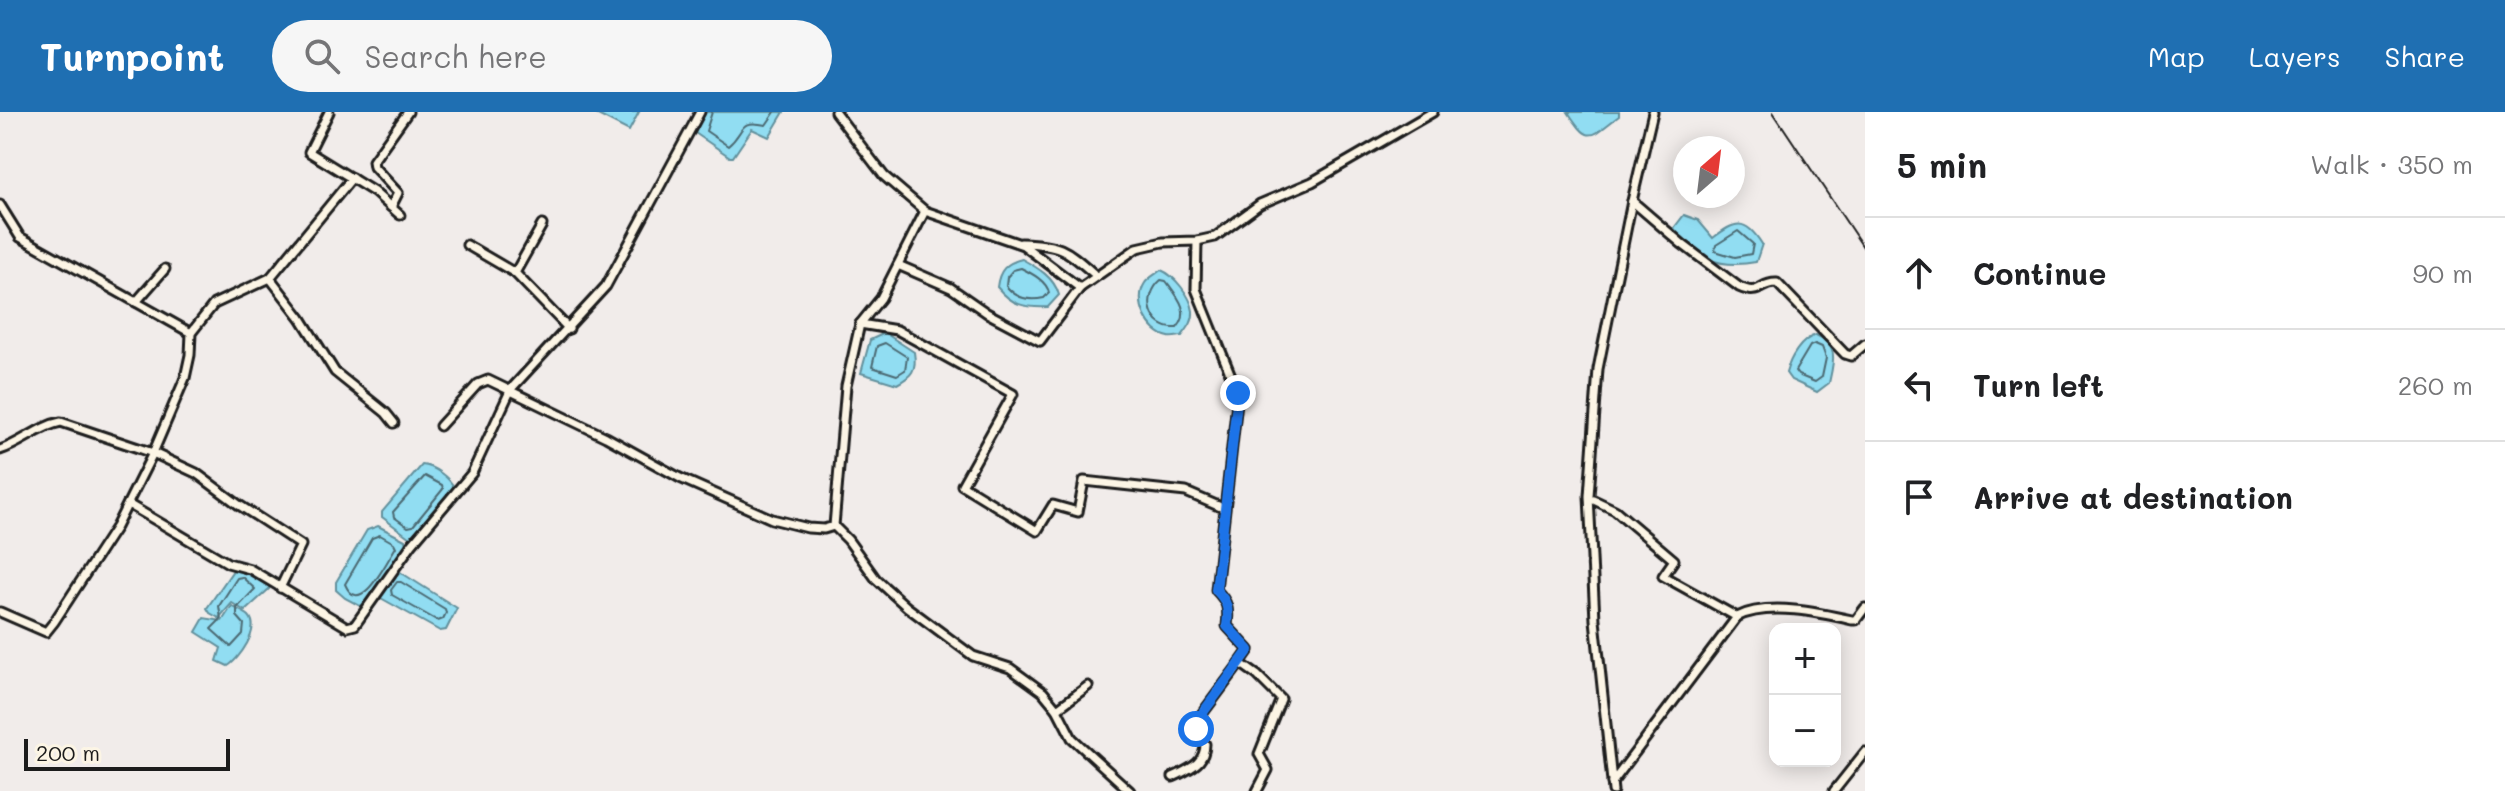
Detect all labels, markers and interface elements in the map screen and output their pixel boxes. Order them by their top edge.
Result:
search box [272,20,832,92]
text: Turnpoint [40,31,224,81]
icon: search [300,34,344,78]
text: Search here [364,36,547,76]
text: Map [2148,38,2205,74]
text: Layers [2249,38,2341,74]
text: Share [2385,38,2465,74]
north arrow [1673,136,1745,208]
text: 5 min [1897,142,1987,187]
text: Walk · 350 m [2310,147,2473,181]
icon: ahead [1897,251,1941,295]
text: Continue [1973,253,2106,293]
text: 90 m [2413,256,2473,290]
icon: left [1897,363,1941,407]
text: Turn left [1973,365,2104,405]
text: 260 m [2398,368,2473,402]
route end [1220,375,1256,411]
icon: arrive [1897,475,1941,519]
text: Arrive at destination [1973,477,2293,517]
map controls [1769,623,1841,767]
button: + [1769,623,1841,695]
button: − [1769,695,1841,767]
route start [1178,711,1214,747]
scale bar [24,735,230,771]
text: 200 m [36,738,100,767]

